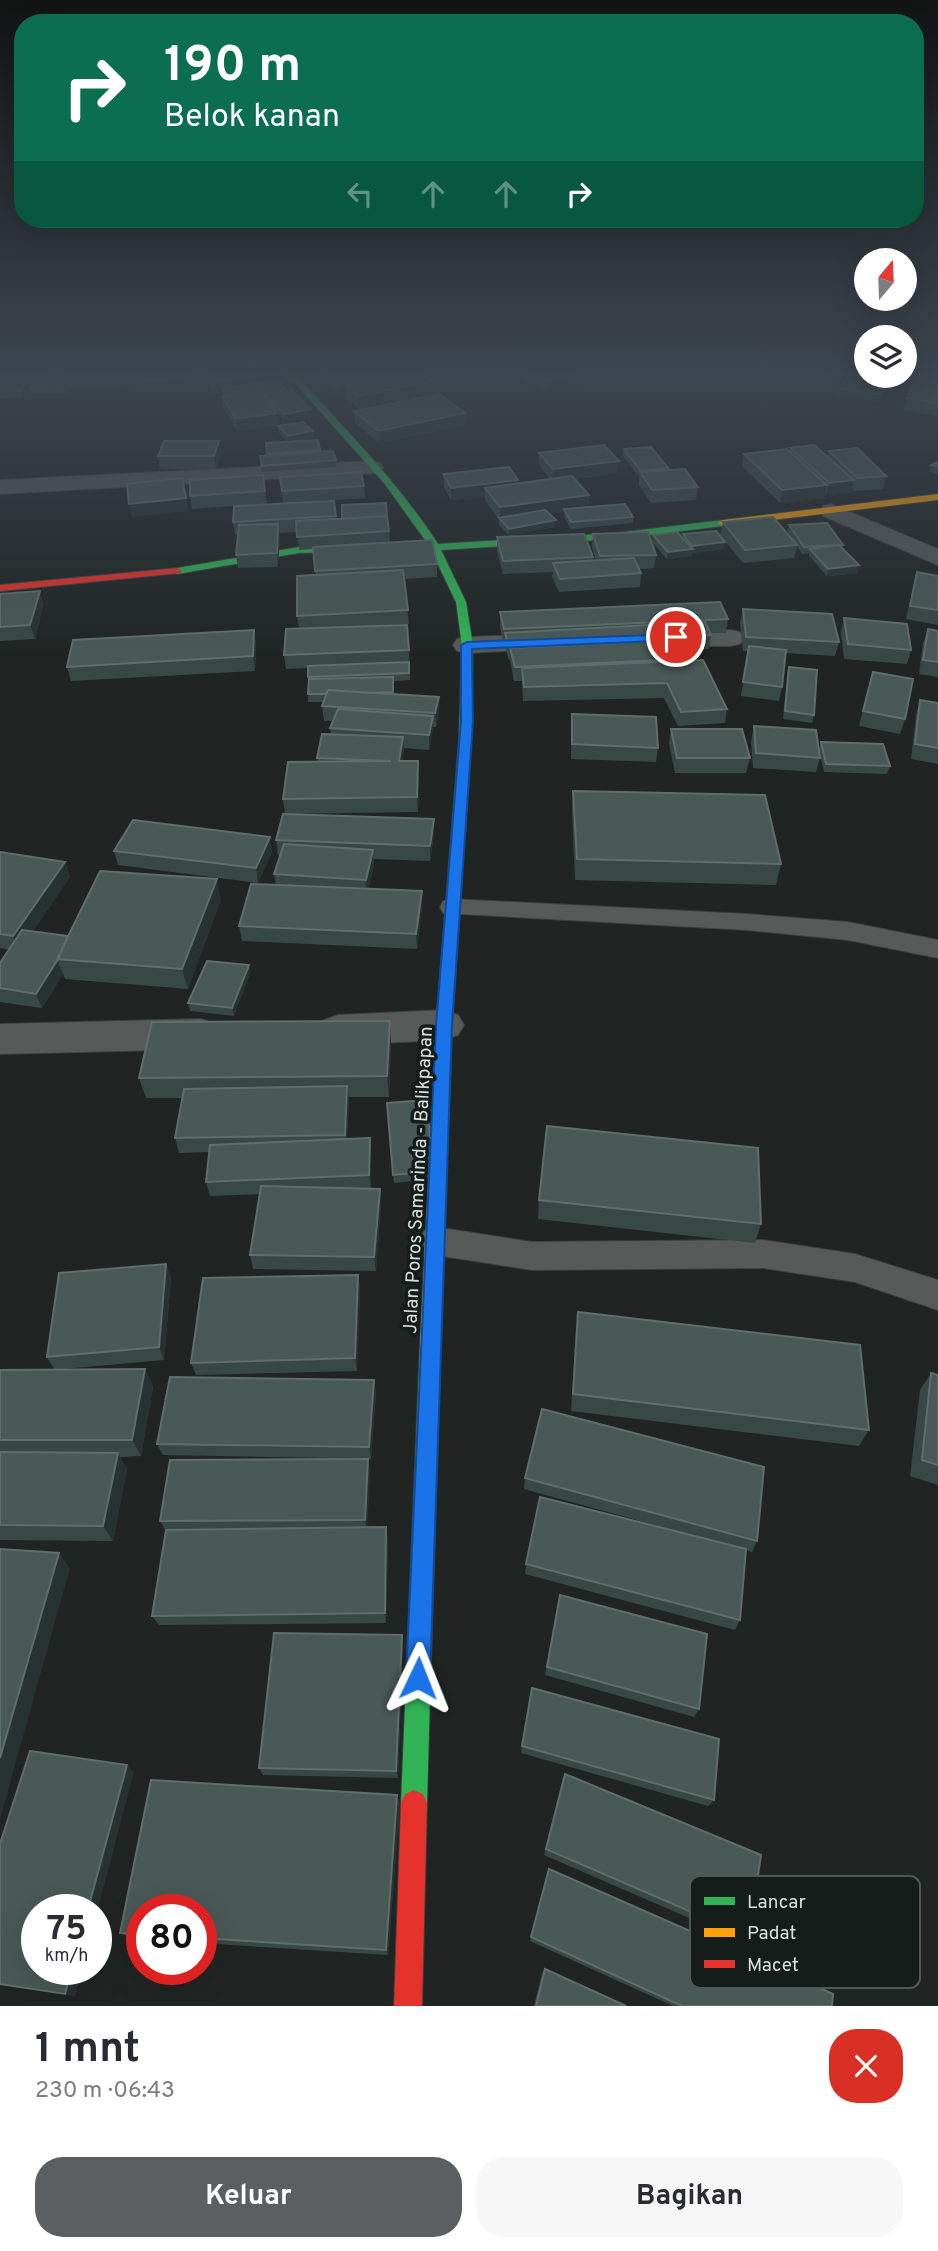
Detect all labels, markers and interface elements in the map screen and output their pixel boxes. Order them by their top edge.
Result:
text: 190 m [164,37,301,99]
icon: right [49,42,140,133]
text: Belok kanan [164,98,340,138]
icon: left [341,175,379,213]
icon: ahead [414,175,452,213]
icon: ahead [487,175,525,213]
icon: right [560,175,598,213]
north arrow [854,248,917,312]
map controls [854,248,917,388]
button: layers [854,325,917,388]
pin [646,607,706,667]
icon: arrive [657,618,695,656]
street label: Jalan Poros Samarinda - Balikpapan [399,1026,439,1335]
position arrow [381,1641,455,1715]
legend [690,1876,920,1988]
text: Lancar [747,1891,806,1915]
speed limit sign: 80 [126,1894,217,1985]
text: 75 [46,1908,87,1952]
text: Padat [747,1922,796,1946]
text: km/h [45,1945,88,1968]
text: Macet [747,1954,799,1978]
text: 1 mnt [35,2024,140,2077]
button: close [829,2029,903,2103]
text: 230 m · 06:43 [35,2077,175,2106]
button: Keluar [35,2157,462,2237]
button: Bagikan [476,2157,903,2237]

